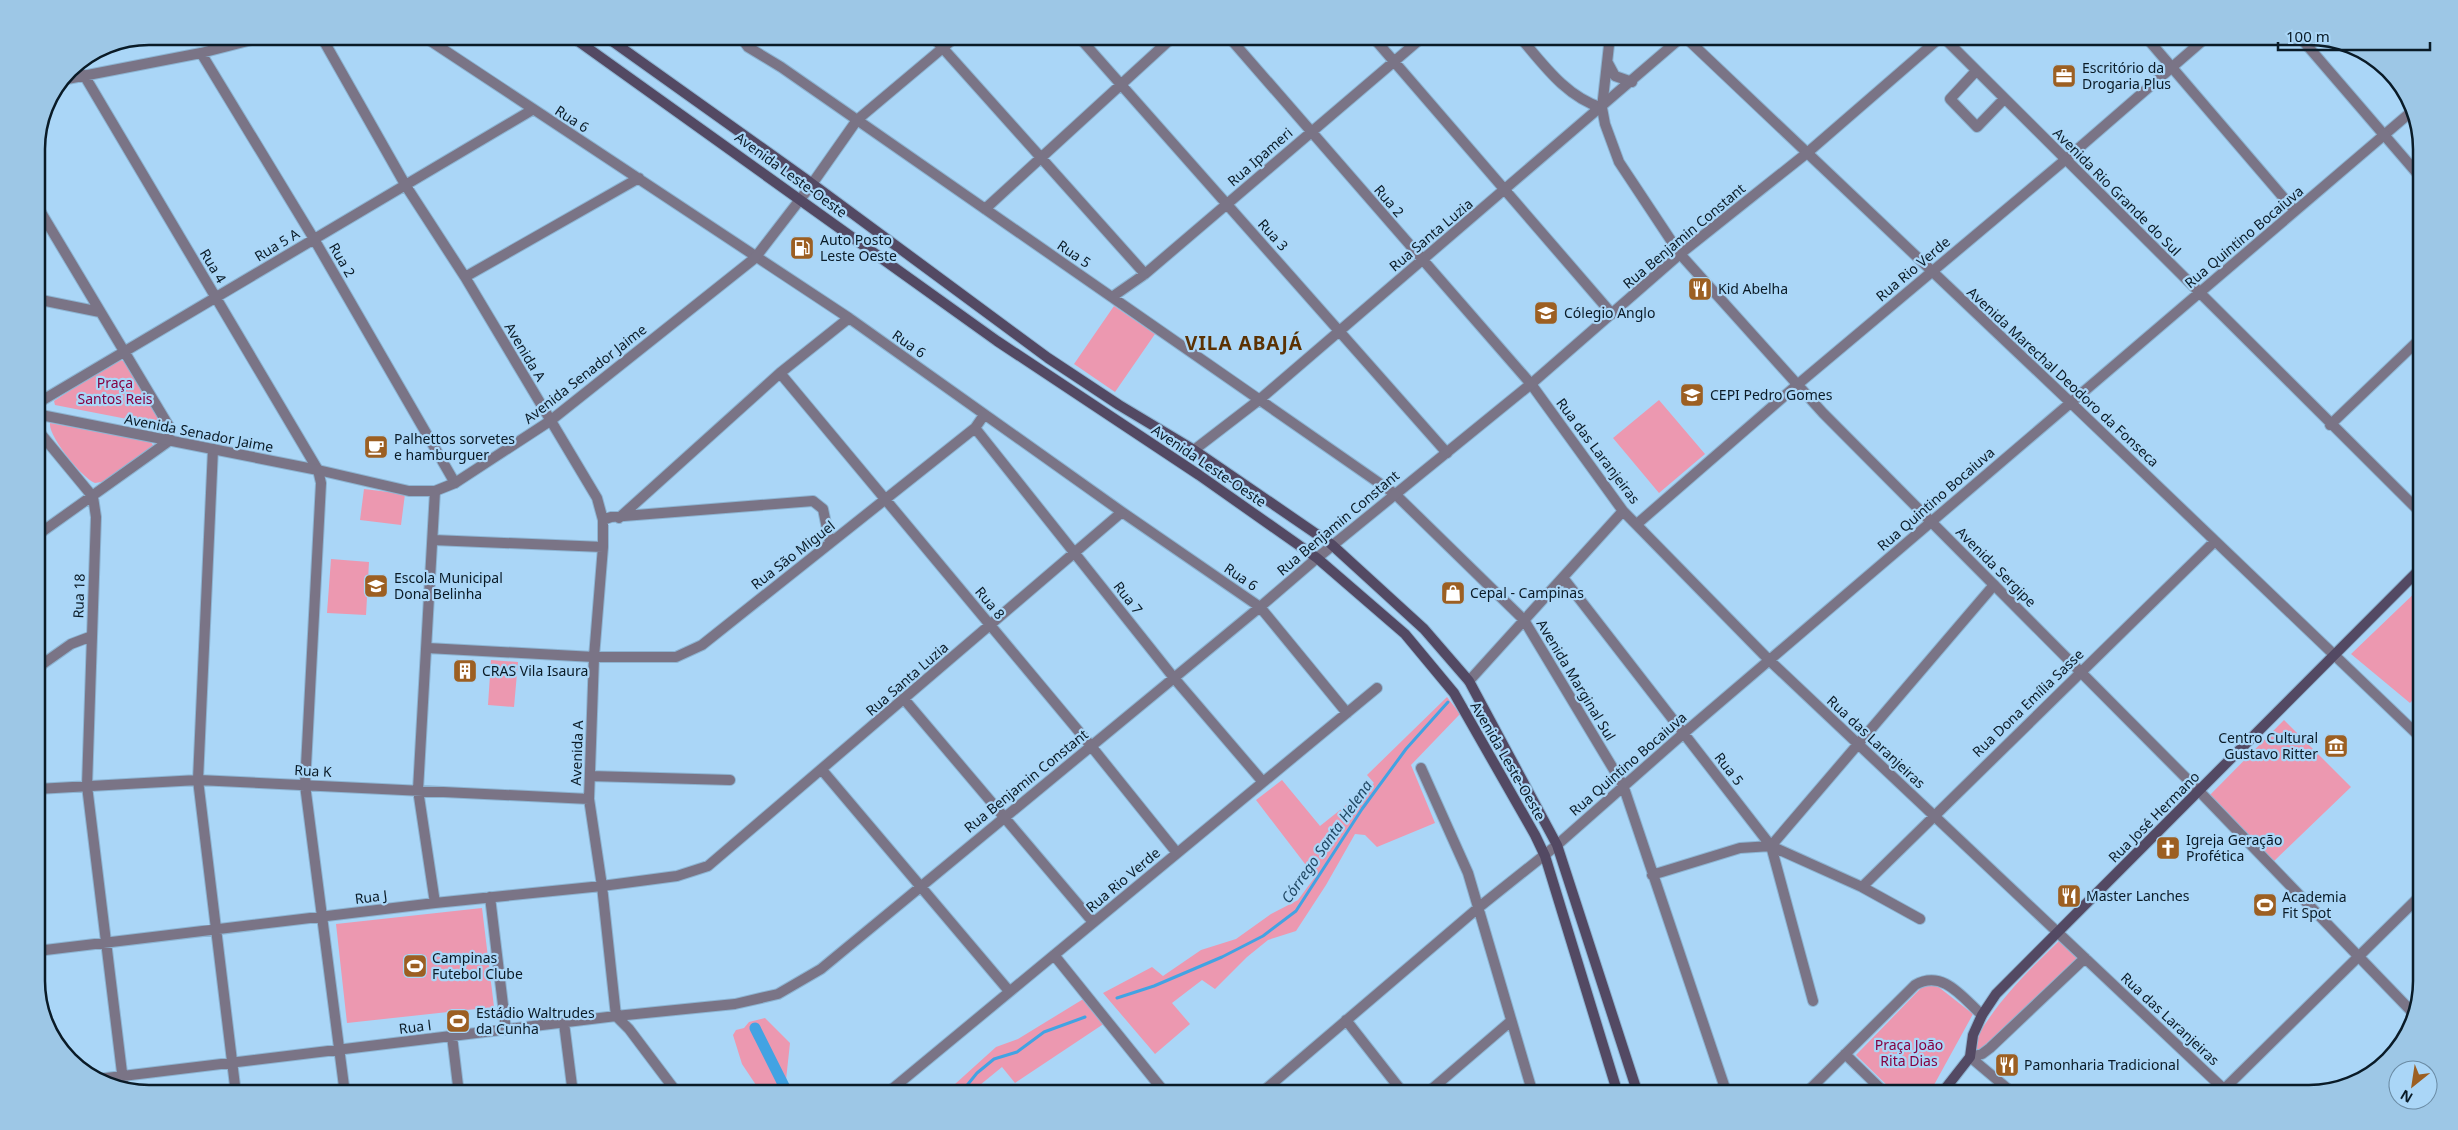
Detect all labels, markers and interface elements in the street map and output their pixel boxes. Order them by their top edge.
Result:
scale bar [2278,20,2430,52]
text: 100 m [2286,26,2330,46]
place label: Escritório da Drogaria Plus [2082,58,2171,93]
office icon: Escritório da Drogaria Plus [2051,63,2077,89]
street label: Rua 6 [552,101,593,137]
street label: Rua Ipameri [1223,123,1296,190]
street label: Avenida Rio Grande do Sul [2049,123,2186,260]
street label: Avenida Leste-Oeste [731,127,851,222]
street label: Rua Benjamin Constant [1618,179,1749,292]
street label: Rua 2 [1370,181,1409,221]
street label: Rua Quintino Bocaiuva [2180,181,2307,292]
street label: Rua Santa Luzia [1385,194,1476,275]
street label: Rua 3 [1254,215,1293,255]
street label: Rua 5 A [251,224,303,265]
place label: Auto Posto Leste Oeste [820,230,897,265]
street label: Rua Rio Verde [1872,232,1954,305]
fuel station icon: Auto Posto Leste Oeste [789,235,815,261]
street label: Rua 5 [1054,235,1095,272]
street label: Rua 2 [325,239,360,280]
street label: Rua 4 [196,245,231,286]
restaurant icon: Kid Abelha [1687,276,1713,302]
place label: Kid Abelha [1718,279,1788,298]
street label: Avenida Marechal Deodoro da Fonseca [1963,282,2163,471]
school or university icon: Cólegio Anglo [1533,300,1559,326]
place label: Cólegio Anglo [1564,303,1655,322]
street label: Avenida A [500,319,550,385]
street label: Avenida Senador Jaime [519,320,650,428]
street label: Rua 6 [889,325,930,362]
district label: VILA ABAJÁ [1185,330,1303,356]
park label: Praça Santos Reis [78,373,153,408]
school or university icon: CEPI Pedro Gomes [1679,382,1705,408]
place label: CEPI Pedro Gomes [1710,385,1833,404]
street label: Rua das Laranjeiras [1552,394,1645,508]
street label: Avenida Senador Jaime [123,409,275,456]
street label: Avenida Leste-Oeste [1148,420,1270,511]
place label: Palhettos sorvetes e hamburguer [394,429,515,464]
cafe icon: Palhettos sorvetes e hamburguer [363,434,389,460]
street label: Rua Quintino Bocaiuva [1873,442,1998,555]
street label: Rua Benjamin Constant [1272,466,1403,579]
street label: Rua São Miguel [747,516,839,593]
street label: Avenida Sergipe [1952,522,2041,611]
street label: Rua 6 [1221,558,1262,595]
place label: Escola Municipal Dona Belinha [394,568,503,603]
street label: Rua 18 [68,573,89,619]
school or university icon: Escola Municipal Dona Belinha [363,573,389,599]
street label: Rua 7 [1110,577,1147,618]
shop icon: Cepal - Campinas [1440,580,1466,606]
street label: Rua 8 [971,582,1010,623]
place label: Cepal - Campinas [1470,583,1584,602]
street label: Avenida Marginal Sul [1533,616,1620,744]
street label: Rua Santa Luzia [861,637,952,720]
street label: Rua Dona Emília Sasse [1968,644,2087,761]
building icon: CRAS Vila Isaura [452,658,478,684]
place label: CRAS Vila Isaura [482,661,588,680]
street label: Rua das Laranjeiras [1823,691,1930,792]
street label: Avenida Leste-Oeste [1467,698,1550,824]
street label: Rua Quintino Bocaiuva [1565,707,1690,820]
street label: Avenida A [566,720,587,786]
street label: Rua Benjamin Constant [960,725,1092,837]
place label: Centro Cultural Gustavo Ritter [2218,728,2318,763]
museum icon: Centro Cultural Gustavo Ritter [2323,733,2349,759]
street label: Rua 5 [1711,748,1748,789]
street label: Rua K [294,760,333,781]
street label: Rua José Hermano [2104,767,2203,866]
water label: Córrego Santa Helena [1276,776,1376,907]
place label: Igreja Geração Profética [2186,830,2282,865]
church icon: Igreja Geração Profética [2155,835,2181,861]
street label: Rua Rio Verde [1082,843,1164,916]
restaurant icon: Master Lanches [2056,883,2082,909]
street label: Rua J [354,885,388,908]
place label: Master Lanches [2086,886,2190,905]
place label: Academia Fit Spot [2282,887,2347,922]
sports icon: Academia Fit Spot [2252,892,2278,918]
place label: Campinas Futebol Clube [432,948,523,983]
sports icon: Campinas Futebol Clube [402,953,428,979]
street label: Rua das Laranjeiras [2117,968,2224,1069]
place label: Estádio Waltrudes da Cunha [476,1003,595,1038]
sports icon: Estádio Waltrudes da Cunha [445,1008,471,1034]
street label: Rua l [398,1015,432,1038]
park label: Praça João Rita Dias [1875,1035,1943,1070]
restaurant icon: Pamonharia Tradicional [1994,1052,2020,1078]
place label: Pamonharia Tradicional [2024,1055,2180,1074]
north arrow [2388,1060,2438,1110]
text: N [2397,1086,2416,1108]

